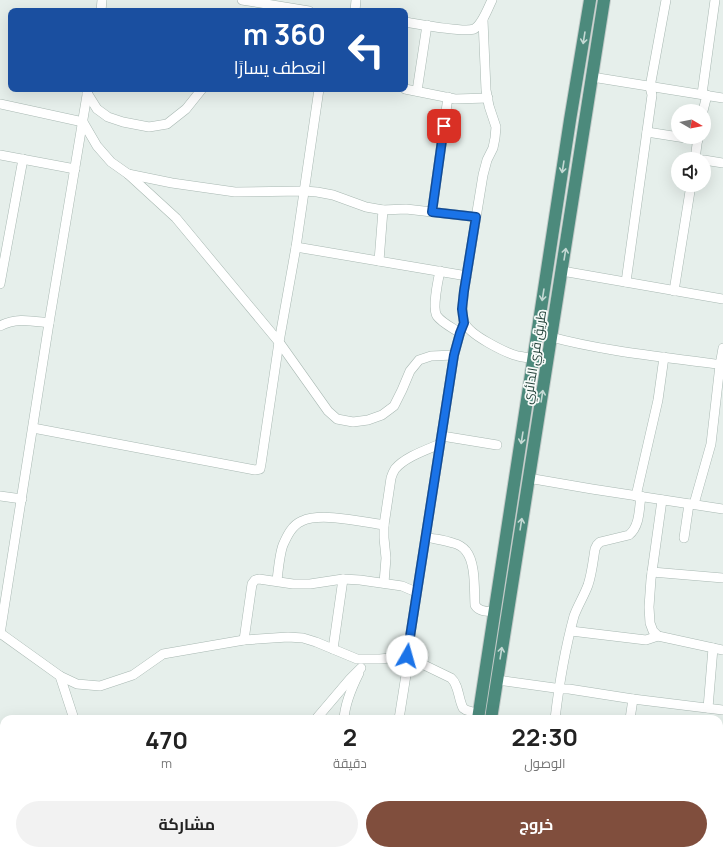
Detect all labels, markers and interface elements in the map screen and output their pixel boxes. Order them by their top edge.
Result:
text: 360 m [243,15,326,53]
icon: left [340,24,392,76]
one-way arrow [580,32,588,45]
text: انعطف يسارًا [234,55,326,79]
north arrow [671,104,711,144]
map controls [671,104,711,192]
pin [427,109,461,143]
icon: arrive [433,115,455,137]
button: sound [671,152,711,192]
one-way arrow [559,160,567,173]
one-way arrow [561,248,569,261]
one-way arrow [539,288,547,301]
street label: طريق قري الدائري [518,309,552,406]
one-way arrow [538,390,546,403]
one-way arrow [518,431,526,444]
one-way arrow [517,518,525,531]
position arrow [386,635,428,677]
one-way arrow [497,647,505,660]
text: 2 [343,720,357,753]
text: 22:30 [512,720,578,753]
text: 470 [145,723,188,756]
text: m [161,754,172,772]
text: دقيقة [333,754,367,772]
text: الوصول [524,754,566,772]
button: مشاركة [16,801,358,847]
button: خروج [366,801,707,847]

